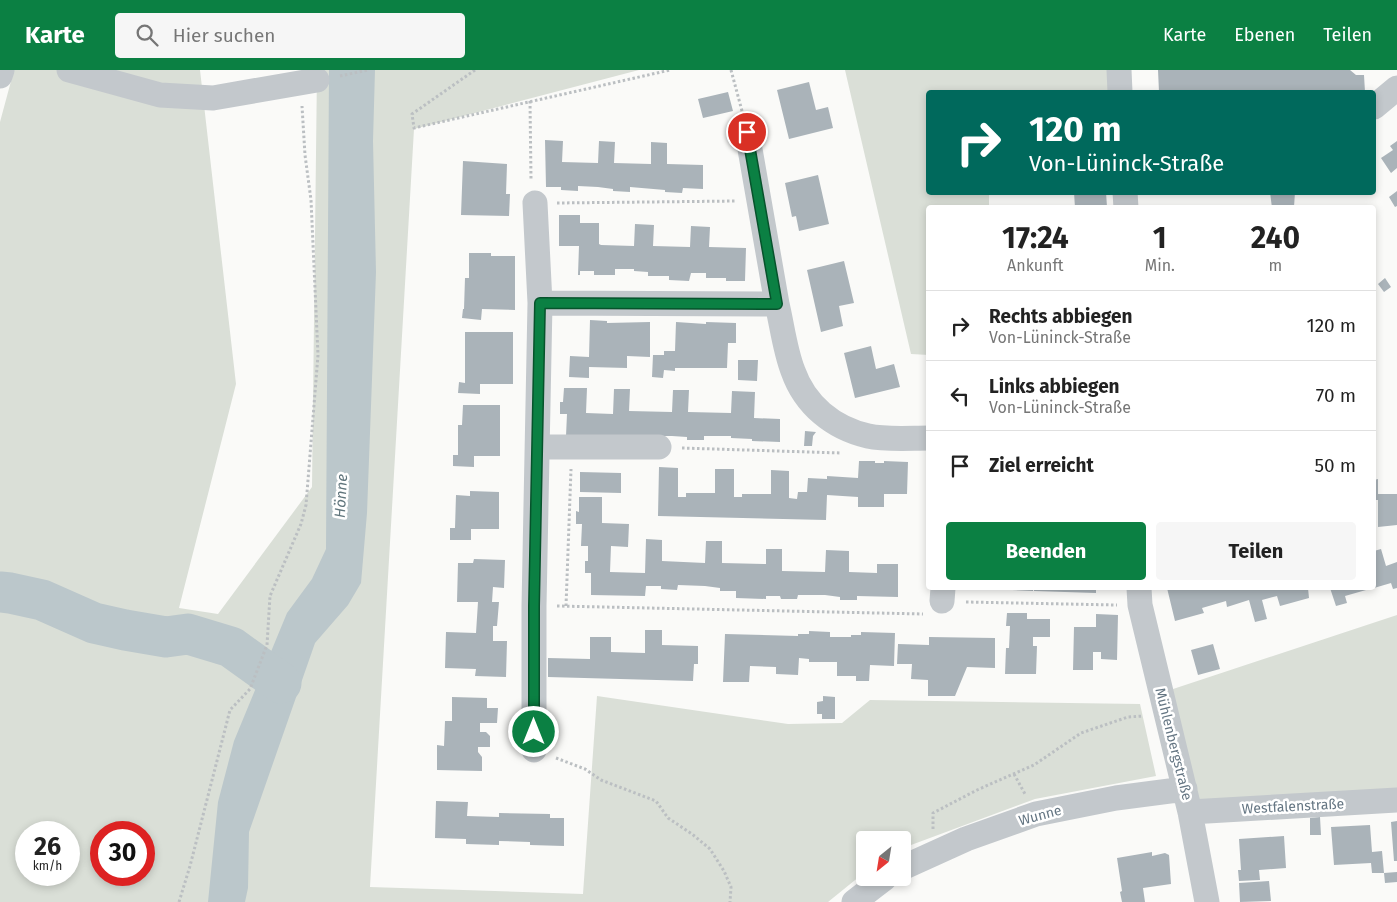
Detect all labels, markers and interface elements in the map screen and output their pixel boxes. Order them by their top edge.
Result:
search box [115,13,465,58]
text: Karte [25,21,85,49]
icon: search [133,21,161,49]
text: Hier suchen [173,24,275,47]
text: Karte [1163,24,1206,46]
text: Ebenen [1234,24,1295,46]
text: Teilen [1323,24,1372,46]
text: 120 m [1029,108,1122,150]
icon: right [946,110,1011,175]
pin [726,111,768,153]
icon: arrive [733,118,761,146]
text: Von-Lüninck-Straße [1029,150,1224,177]
text: 17:24 [1002,220,1069,256]
text: 1 [1153,220,1167,256]
text: 240 [1251,220,1300,256]
text: Ankunft [1007,256,1064,275]
text: Min. [1145,256,1175,275]
text: m [1269,256,1282,275]
text: Rechts abbiegen [989,305,1132,328]
icon: right [946,312,974,340]
text: 120 m [1306,314,1356,337]
text: Von-Lüninck-Straße [989,328,1131,347]
text: Links abbiegen [989,375,1120,398]
icon: left [946,382,974,410]
text: 70 m [1316,384,1356,407]
text: Von-Lüninck-Straße [989,398,1131,417]
icon: arrive [946,452,974,480]
text: Ziel erreicht [989,454,1094,477]
text: 50 m [1315,454,1356,477]
water label: Hönne [331,473,351,518]
button: Beenden [946,522,1146,580]
button: Teilen [1156,522,1356,580]
street label: Mühlenbergstraße [1151,686,1196,802]
position arrow [507,705,559,757]
street label: Westfalenstraße [1241,795,1345,818]
street label: Wunne [1017,802,1063,829]
speed limit sign: 30 [90,821,155,886]
north arrow [856,831,911,886]
map controls [856,831,911,886]
text: 26 [34,832,61,862]
text: km/h [33,859,62,873]

